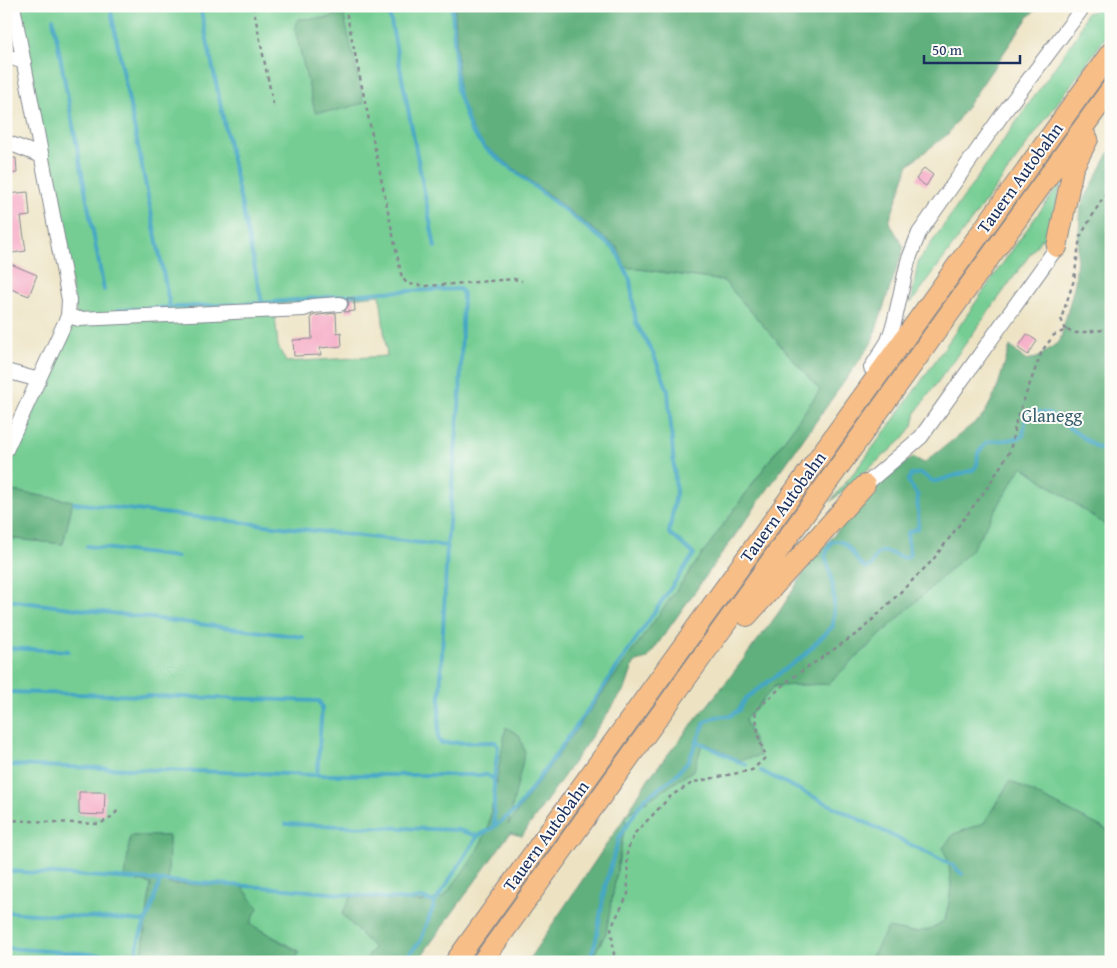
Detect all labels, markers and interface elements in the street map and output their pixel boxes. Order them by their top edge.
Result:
scale bar [924,32,1021,64]
text: 50 m [932,39,963,60]
street label: Tauern Autobahn [970,116,1069,239]
park label: Glanegg [1022,402,1082,429]
street label: Tauern Autobahn [733,445,832,568]
street label: Tauern Autobahn [496,774,595,897]

